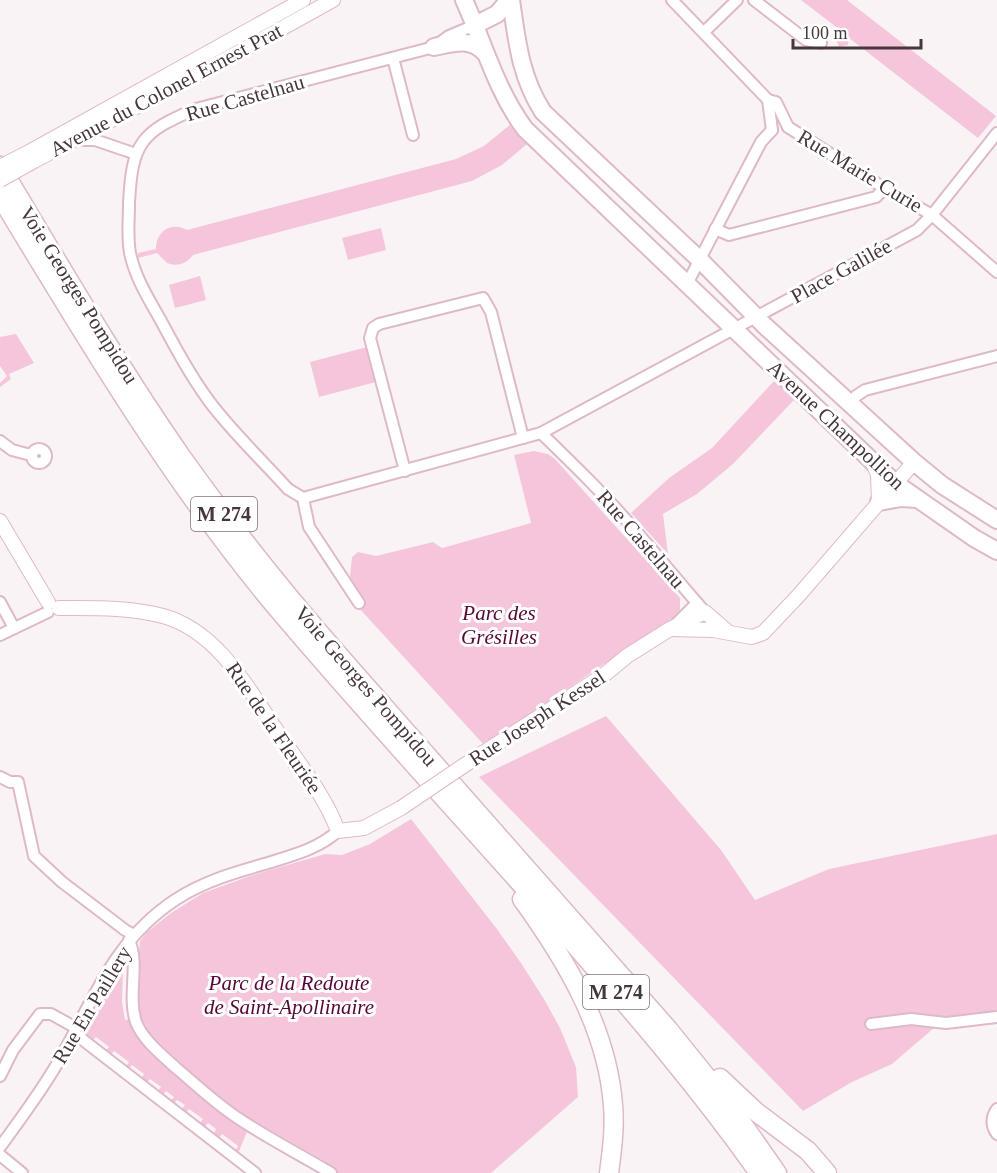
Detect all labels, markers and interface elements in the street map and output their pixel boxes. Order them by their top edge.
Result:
scale bar [793,12,920,50]
street label: Avenue du Colonel Ernest Prat [46,18,286,162]
text: 100 m [802,23,848,43]
street label: Rue Castelnau [183,70,307,126]
street label: Rue Marie Curie [793,124,927,218]
street label: Voie Georges Pompidou [15,202,144,389]
street label: Place Galilée [786,234,896,308]
street label: Avenue Champollion [762,355,910,495]
street label: Rue Castelnau [592,485,690,593]
road number: M 274 [191,497,257,531]
street label: Voie Georges Pompidou [290,601,442,771]
park label: Parc des Grésilles [461,601,537,649]
street label: Rue de la Fleuriée [221,658,327,798]
street label: Rue Joseph Kessel [464,665,610,771]
street label: Rue En Paillery [47,941,137,1068]
park label: Parc de la Redoute de Saint-Apollinaire [204,971,374,1019]
road number: M 274 [583,975,649,1009]

